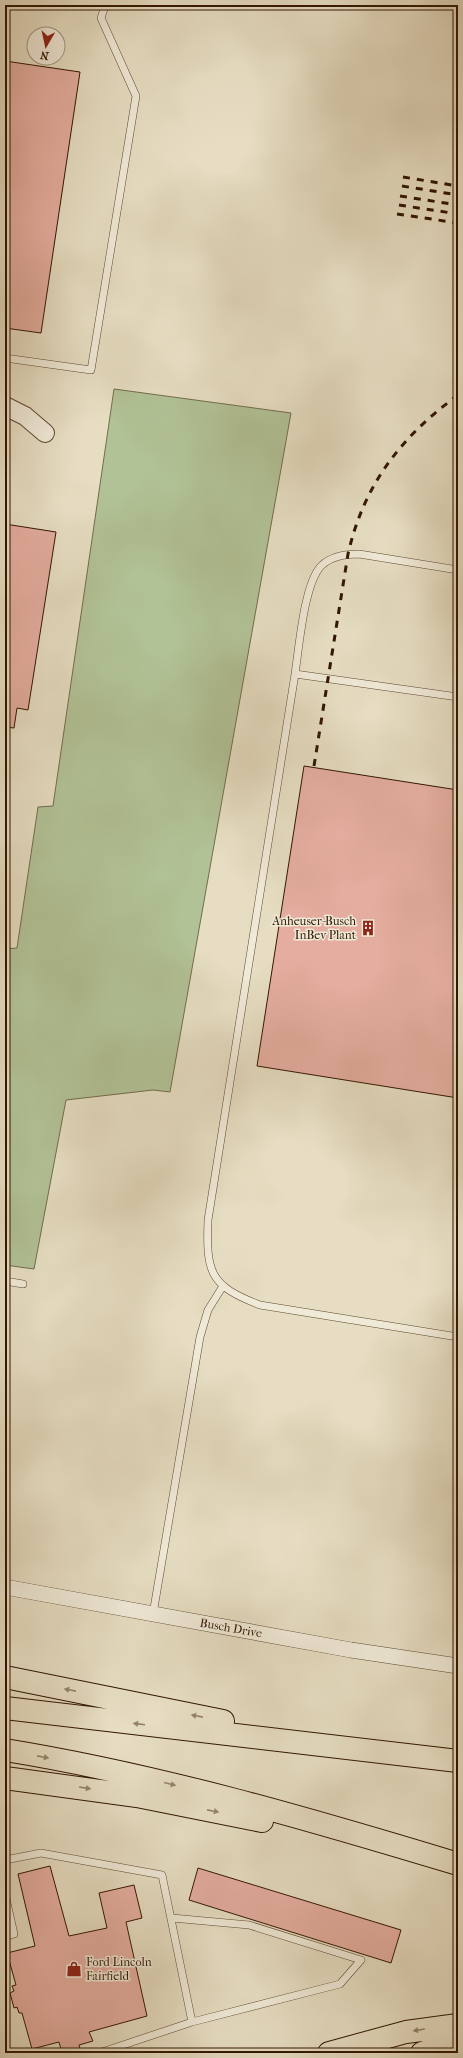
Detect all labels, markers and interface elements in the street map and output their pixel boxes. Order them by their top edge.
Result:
north arrow [26,26,66,66]
text: N [39,48,50,62]
place label: Anheuser-Busch InBev Plant [271,914,357,942]
building icon: Anheuser-Busch InBev Plant [359,919,377,937]
street label: Busch Drive [199,1616,263,1640]
one-way arrow [64,1687,76,1693]
one-way arrow [191,1712,203,1718]
one-way arrow [133,1721,145,1727]
one-way arrow [37,1754,49,1760]
one-way arrow [165,1781,177,1787]
one-way arrow [79,1785,91,1791]
one-way arrow [207,1809,219,1815]
place label: Ford Lincoln Fairfield [86,1955,152,1983]
shop icon: Ford Lincoln Fairfield [65,1960,83,1978]
one-way arrow [413,2027,425,2033]

